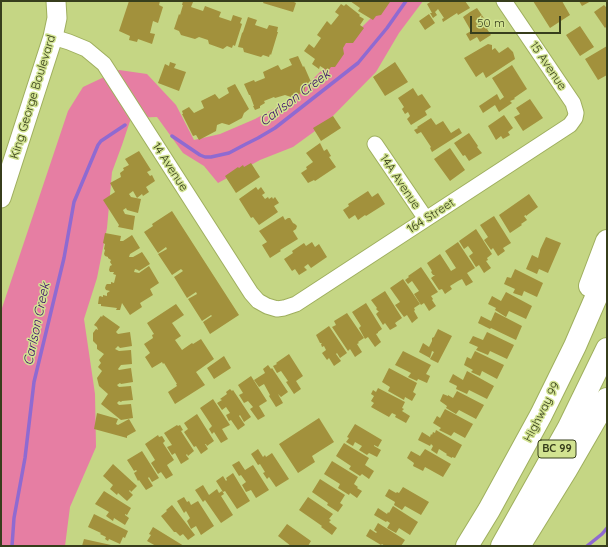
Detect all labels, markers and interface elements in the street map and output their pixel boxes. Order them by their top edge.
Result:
scale bar [472,8,563,34]
text: 50 m [477,15,505,30]
street label: King George Boulevard [7,33,59,161]
street label: 15 Avenue [527,39,569,93]
water label: Carlson Creek [257,66,333,130]
street label: 14 Avenue [149,140,191,194]
street label: 14A Avenue [377,152,423,212]
street label: 164 Street [405,195,457,237]
water label: Carlson Creek [21,281,53,367]
street label: Highway 99 [521,380,563,444]
road number: BC 99 [538,440,576,458]

